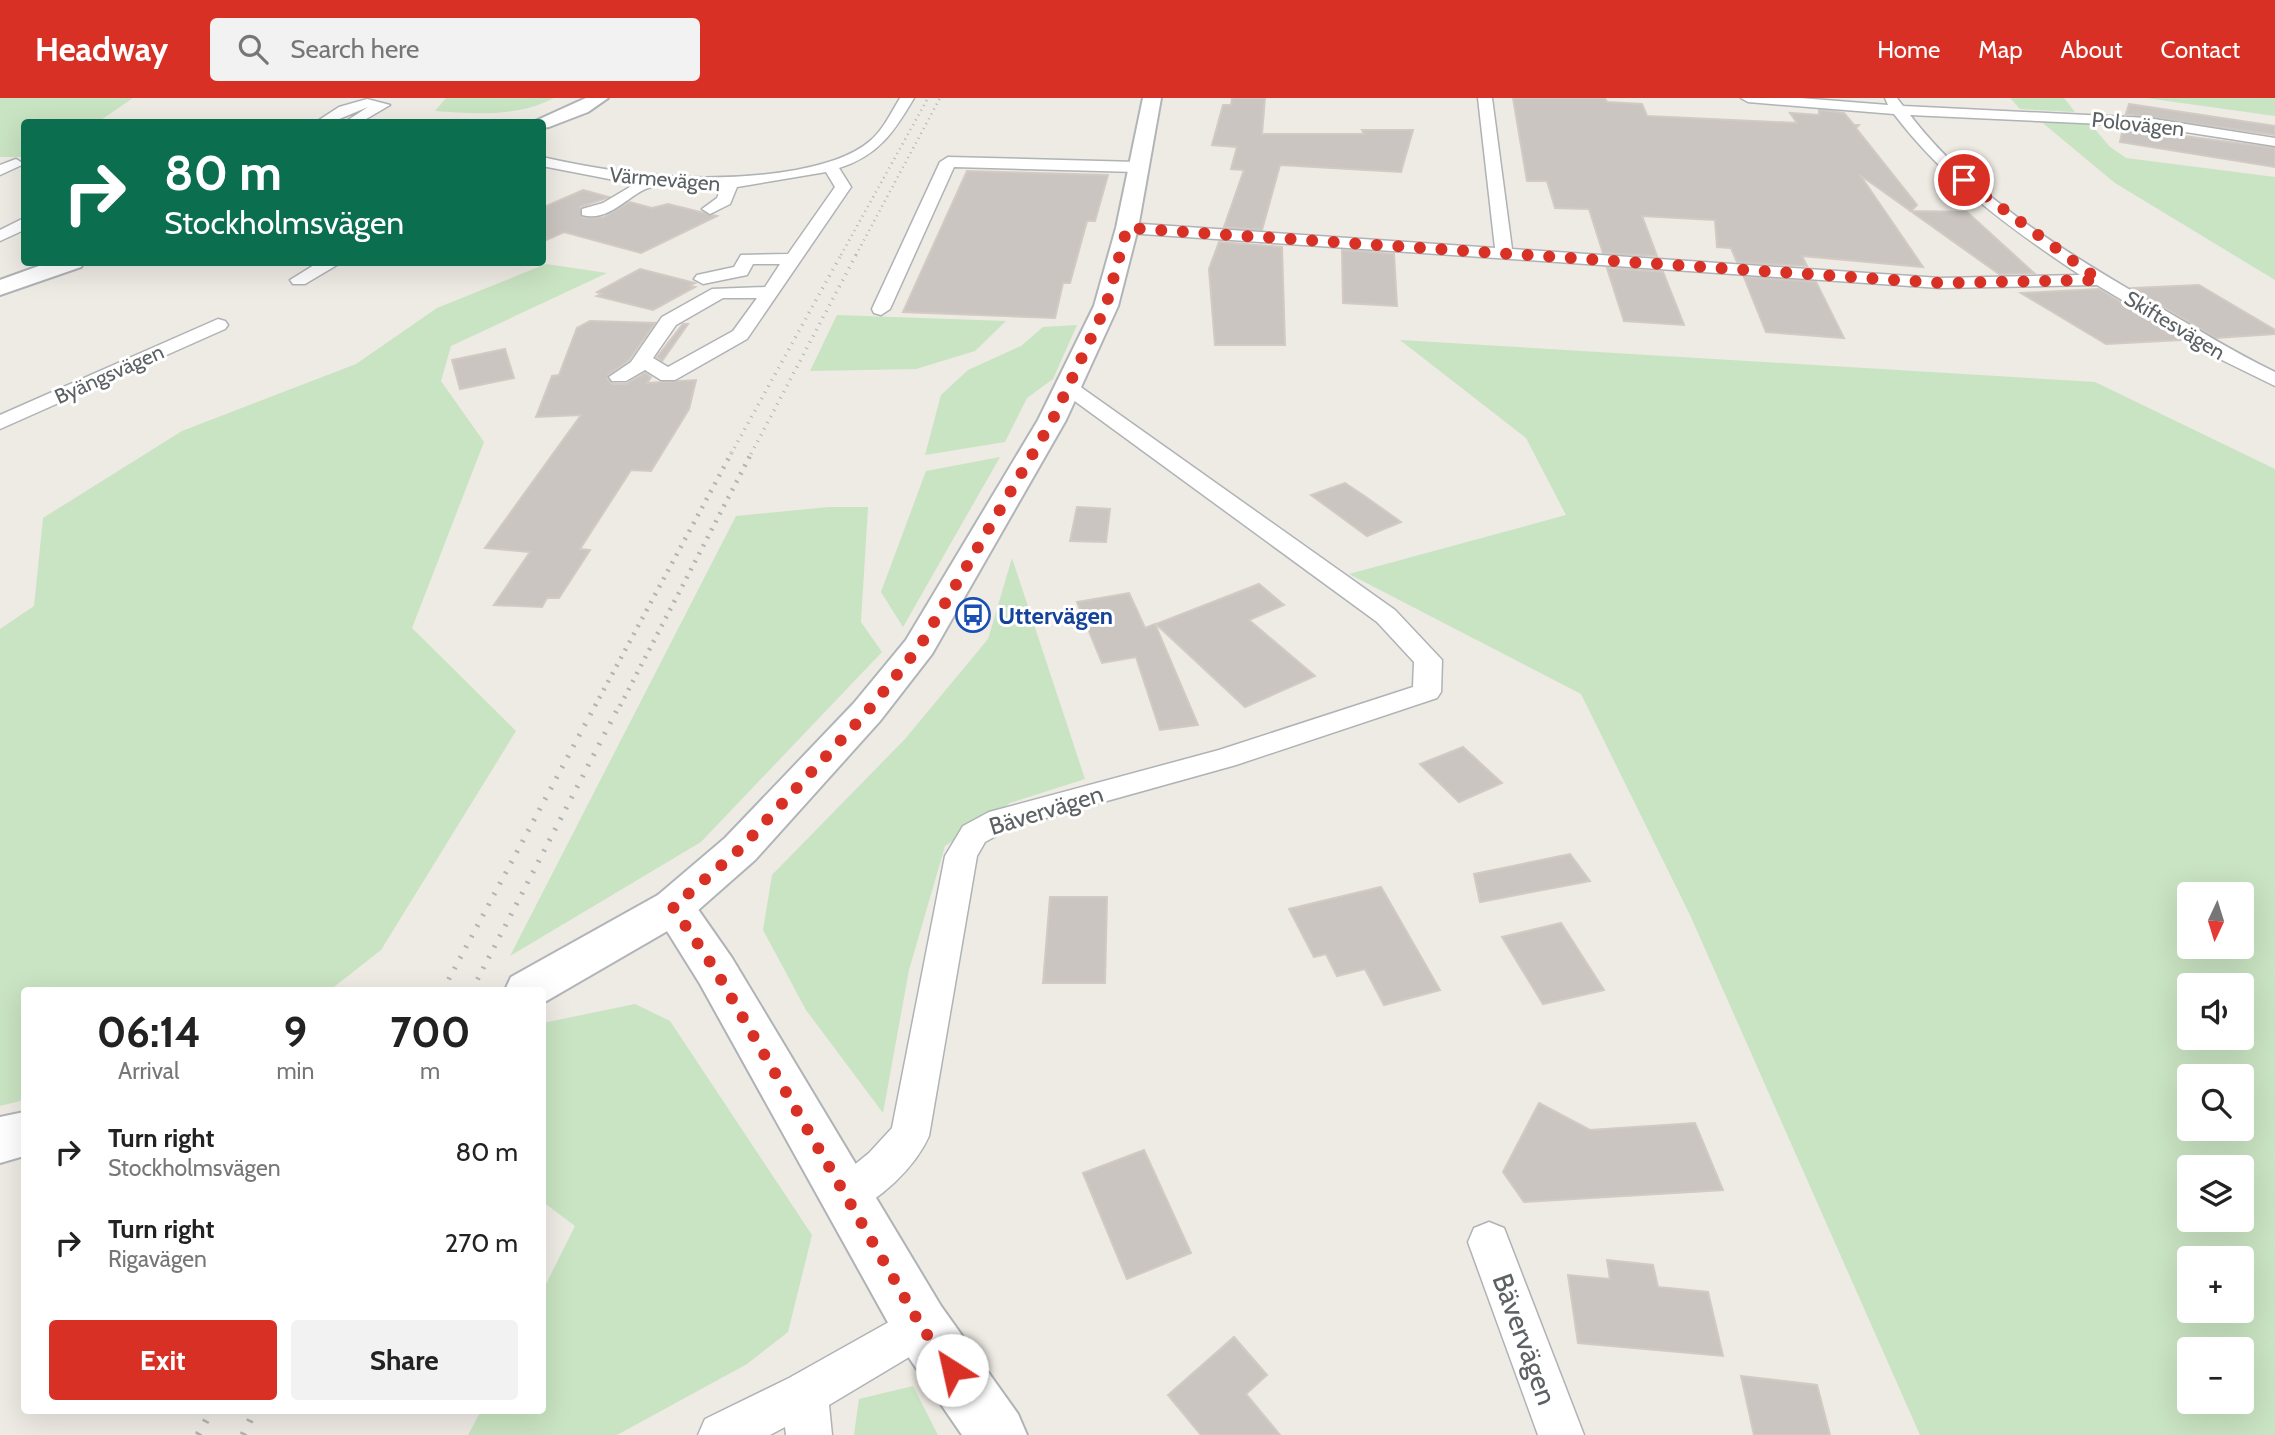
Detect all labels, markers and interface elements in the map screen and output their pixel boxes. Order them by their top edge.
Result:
search box [210,18,700,81]
text: Headway [35,29,168,69]
icon: search [234,30,272,68]
text: Search here [290,33,419,65]
text: Home [1877,35,1940,64]
text: Map [1978,35,2023,64]
text: About [2061,35,2123,64]
text: Contact [2161,35,2240,64]
street label: Polovägen [2091,107,2185,141]
text: 80 m [164,143,282,202]
icon: right [49,147,140,238]
pin [1934,150,1994,210]
icon: arrive [1945,161,1983,199]
street label: Värmevägen [609,162,721,196]
text: Stockholmsvägen [164,203,404,242]
street label: Skiftesvägen [2120,285,2230,365]
street label: Byängsvägen [51,339,167,409]
bus stop icon: Uttervägen [954,596,992,634]
place label: Uttervägen [998,601,1113,630]
street label: Bävervägen [985,779,1107,841]
north arrow [2177,882,2254,959]
map controls [2177,882,2254,1414]
button: sound [2177,973,2254,1050]
text: 06:14 [97,1006,201,1058]
text: 9 [284,1006,307,1058]
text: 700 [390,1006,470,1058]
text: Arrival [118,1057,179,1085]
text: min [276,1057,314,1085]
text: m [420,1057,440,1085]
button: search [2177,1064,2254,1141]
text: Turn right [108,1122,214,1154]
icon: right [49,1133,87,1171]
text: 80 m [455,1136,518,1168]
text: Stockholmsvägen [108,1154,281,1182]
button: layers [2177,1155,2254,1232]
text: Turn right [108,1213,214,1245]
icon: right [49,1224,87,1262]
text: 270 m [445,1227,518,1259]
text: Rigavägen [108,1245,207,1273]
button: + [2177,1246,2254,1323]
street label: Bävervägen [1486,1269,1564,1409]
button: Exit [49,1320,277,1400]
button: Share [291,1320,518,1400]
position arrow [915,1333,989,1407]
button: − [2177,1337,2254,1414]

